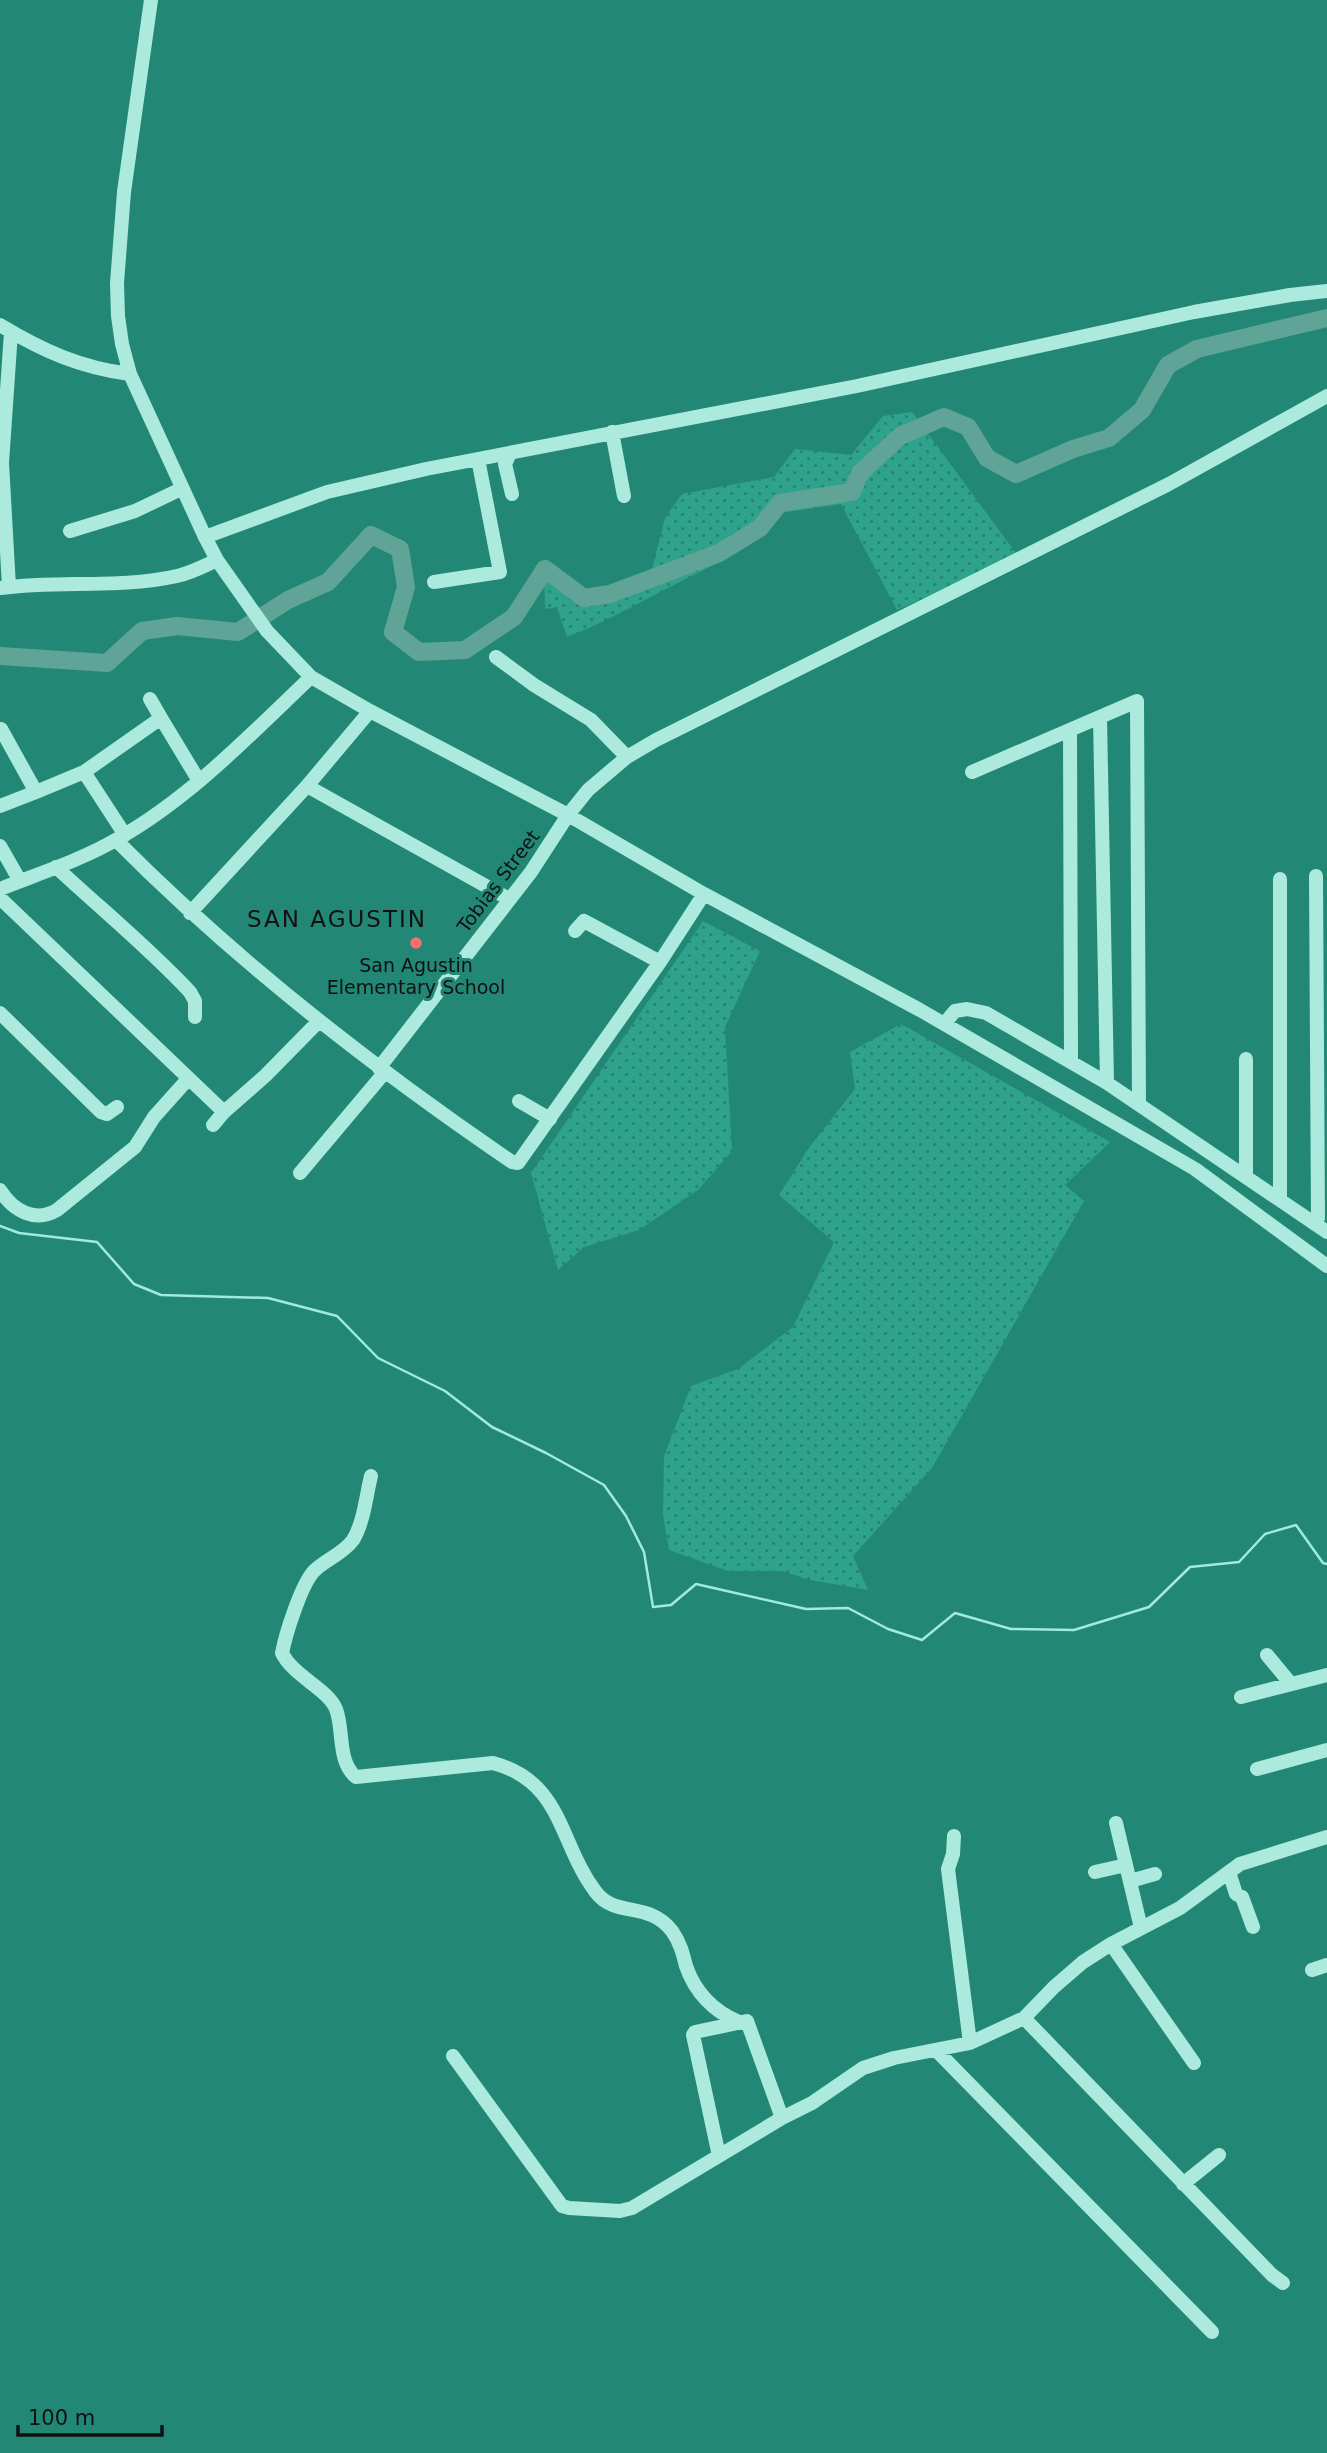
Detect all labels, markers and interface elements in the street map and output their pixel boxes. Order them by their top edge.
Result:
street label: Tobias Street [452,825,544,937]
district label: SAN AGUSTIN [247,906,427,932]
marker: San Agustin Elementary School [408,935,424,951]
place label: San Agustin Elementary School [327,954,505,998]
scale bar [18,2394,161,2438]
text: 100 m [28,2406,95,2430]

